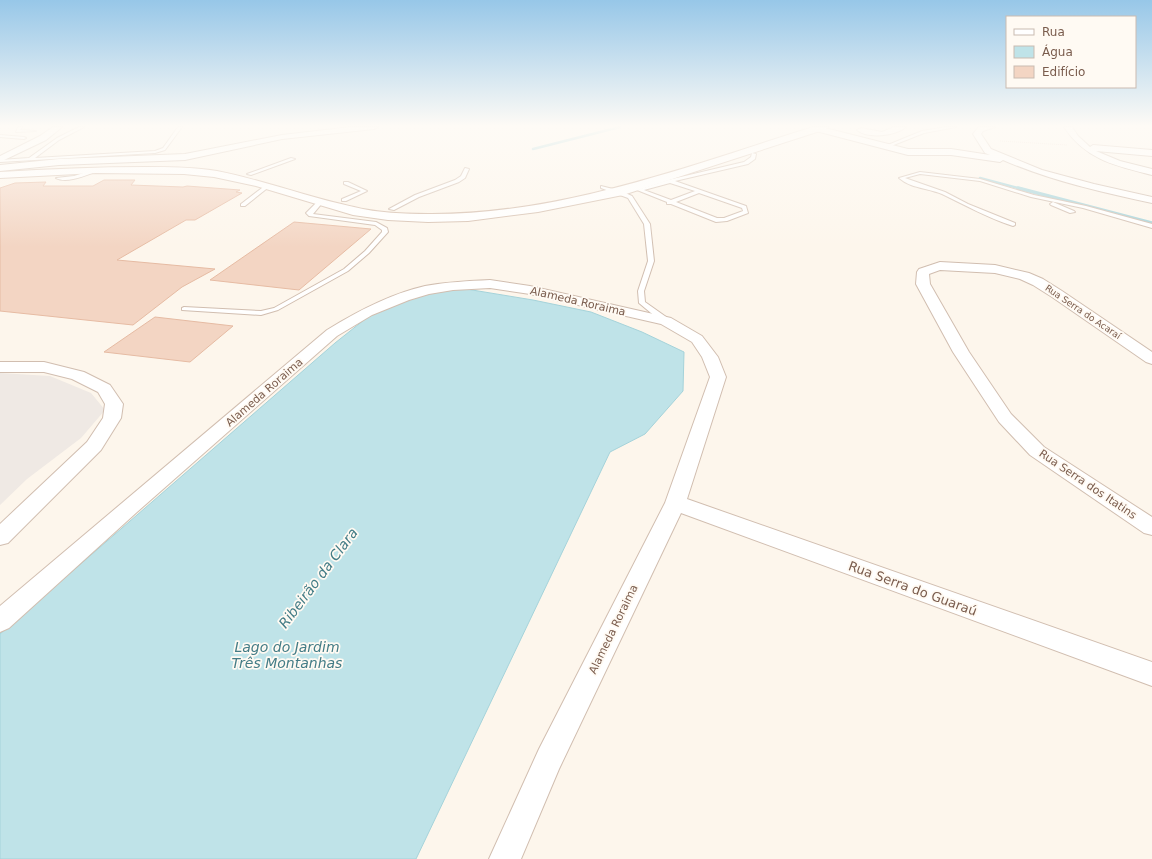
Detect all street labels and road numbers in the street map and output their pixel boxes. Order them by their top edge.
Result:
street label: Rua Serra do Acaraí [1043,283,1123,341]
street label: Alameda Roraima [529,284,627,319]
street label: Alameda Roraima [223,355,305,429]
street label: Rua Serra dos Itatins [1037,447,1139,522]
street label: Rua Serra do Guaraú [846,558,979,619]
street label: Alameda Roraima [586,582,641,676]

